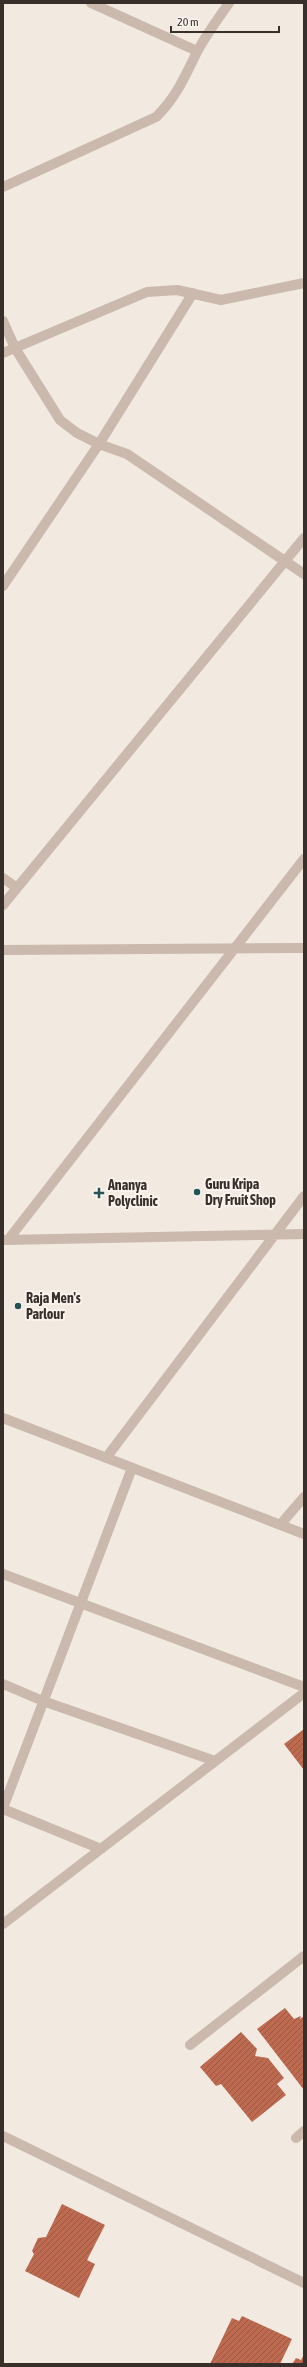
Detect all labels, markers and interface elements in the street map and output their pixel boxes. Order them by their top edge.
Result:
scale bar [171,8,279,34]
text: 20 m [177,15,199,29]
place label: Guru Kripa Dry Fruit Shop [205,1176,276,1208]
place label: Ananya Polyclinic [107,1177,159,1209]
marker: Ananya Polyclinic [93,1187,105,1199]
marker: Guru Kripa Dry Fruit Shop [192,1187,202,1197]
place label: Raja Men's Parlour [26,1290,81,1322]
marker: Raja Men's Parlour [13,1301,23,1311]

